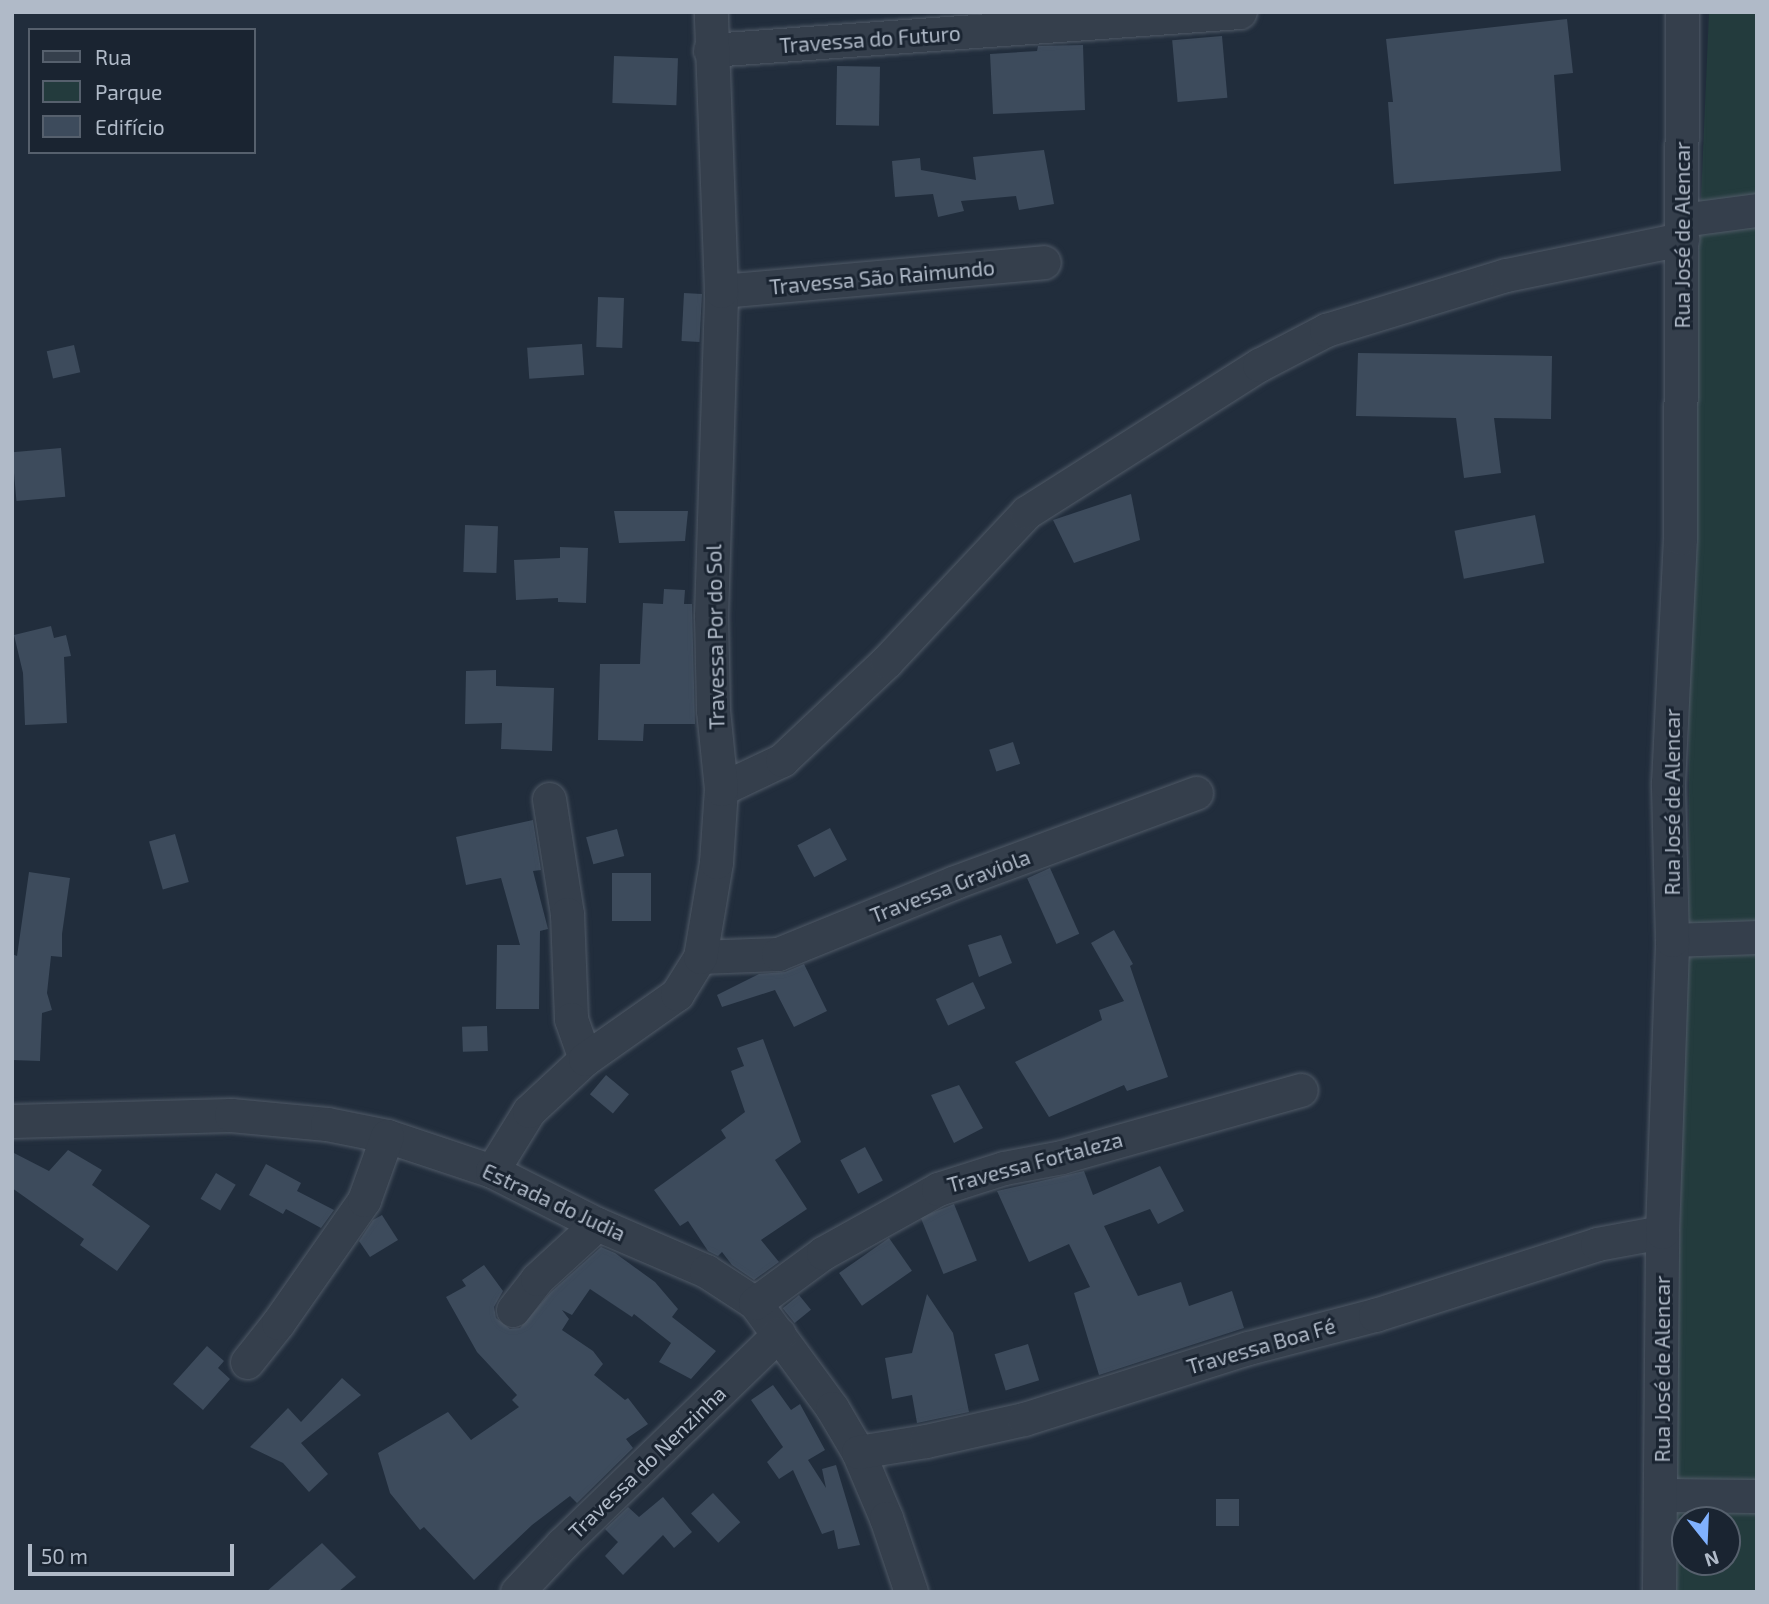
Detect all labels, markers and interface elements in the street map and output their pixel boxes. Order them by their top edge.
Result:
street label: Travessa do Futuro [779,20,961,58]
legend [28,28,256,154]
text: Rua [95,44,131,69]
text: Parque [95,79,162,104]
text: Edifício [95,114,165,139]
street label: Rua José de Alencar [1669,141,1695,329]
street label: Travessa São Raimundo [768,255,996,299]
street label: Travessa Por do Sol [701,544,729,730]
street label: Rua José de Alencar [1659,708,1685,896]
street label: Travessa Graviola [867,844,1033,928]
street label: Travessa Fortaleza [944,1126,1126,1198]
street label: Estrada do Judia [478,1158,630,1246]
street label: Rua José de Alencar [1649,1275,1675,1463]
street label: Travessa Boa Fé [1184,1313,1338,1379]
street label: Travessa do Nenzinha [563,1380,731,1544]
north arrow [1671,1506,1741,1576]
scale bar [32,1530,238,1574]
text: 50 m [41,1543,88,1568]
text: N [1702,1546,1722,1573]

